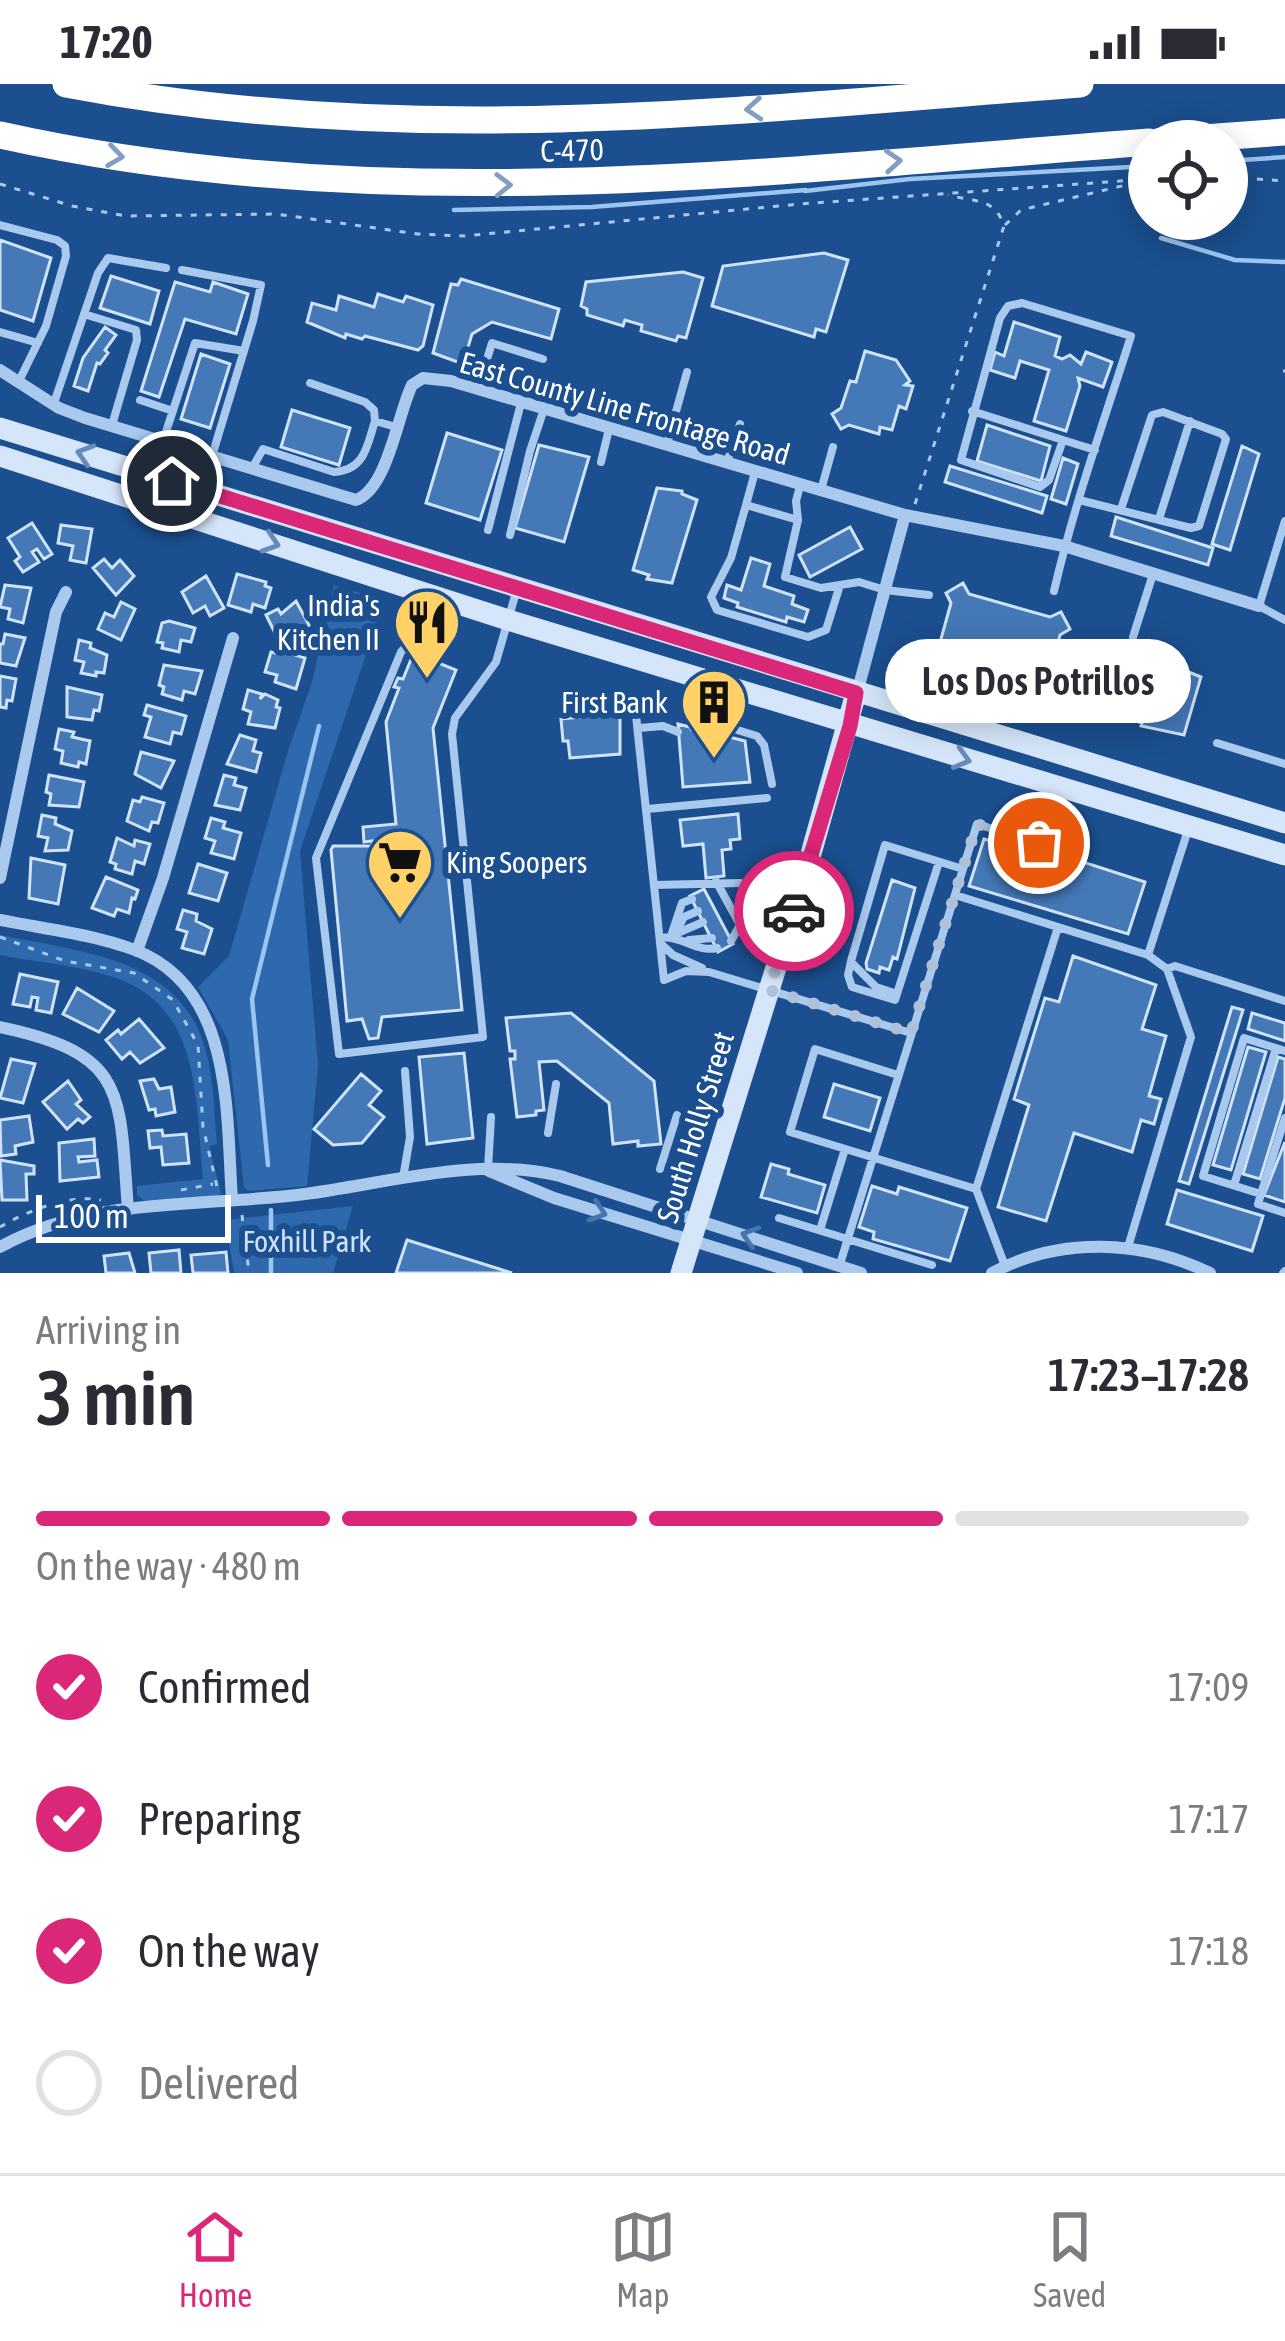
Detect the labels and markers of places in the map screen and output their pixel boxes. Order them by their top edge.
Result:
pin [121,430,223,532]
restaurant icon: India's Kitchen II [392,587,462,681]
place label: India's Kitchen II [277,588,380,656]
callout: Los Dos Potrillos [886,639,1192,723]
building icon: First Bank [679,667,749,761]
place label: First Bank [561,685,668,719]
pin [988,792,1090,894]
supermarket icon: King Soopers [365,827,435,921]
place label: King Soopers [446,845,587,879]

